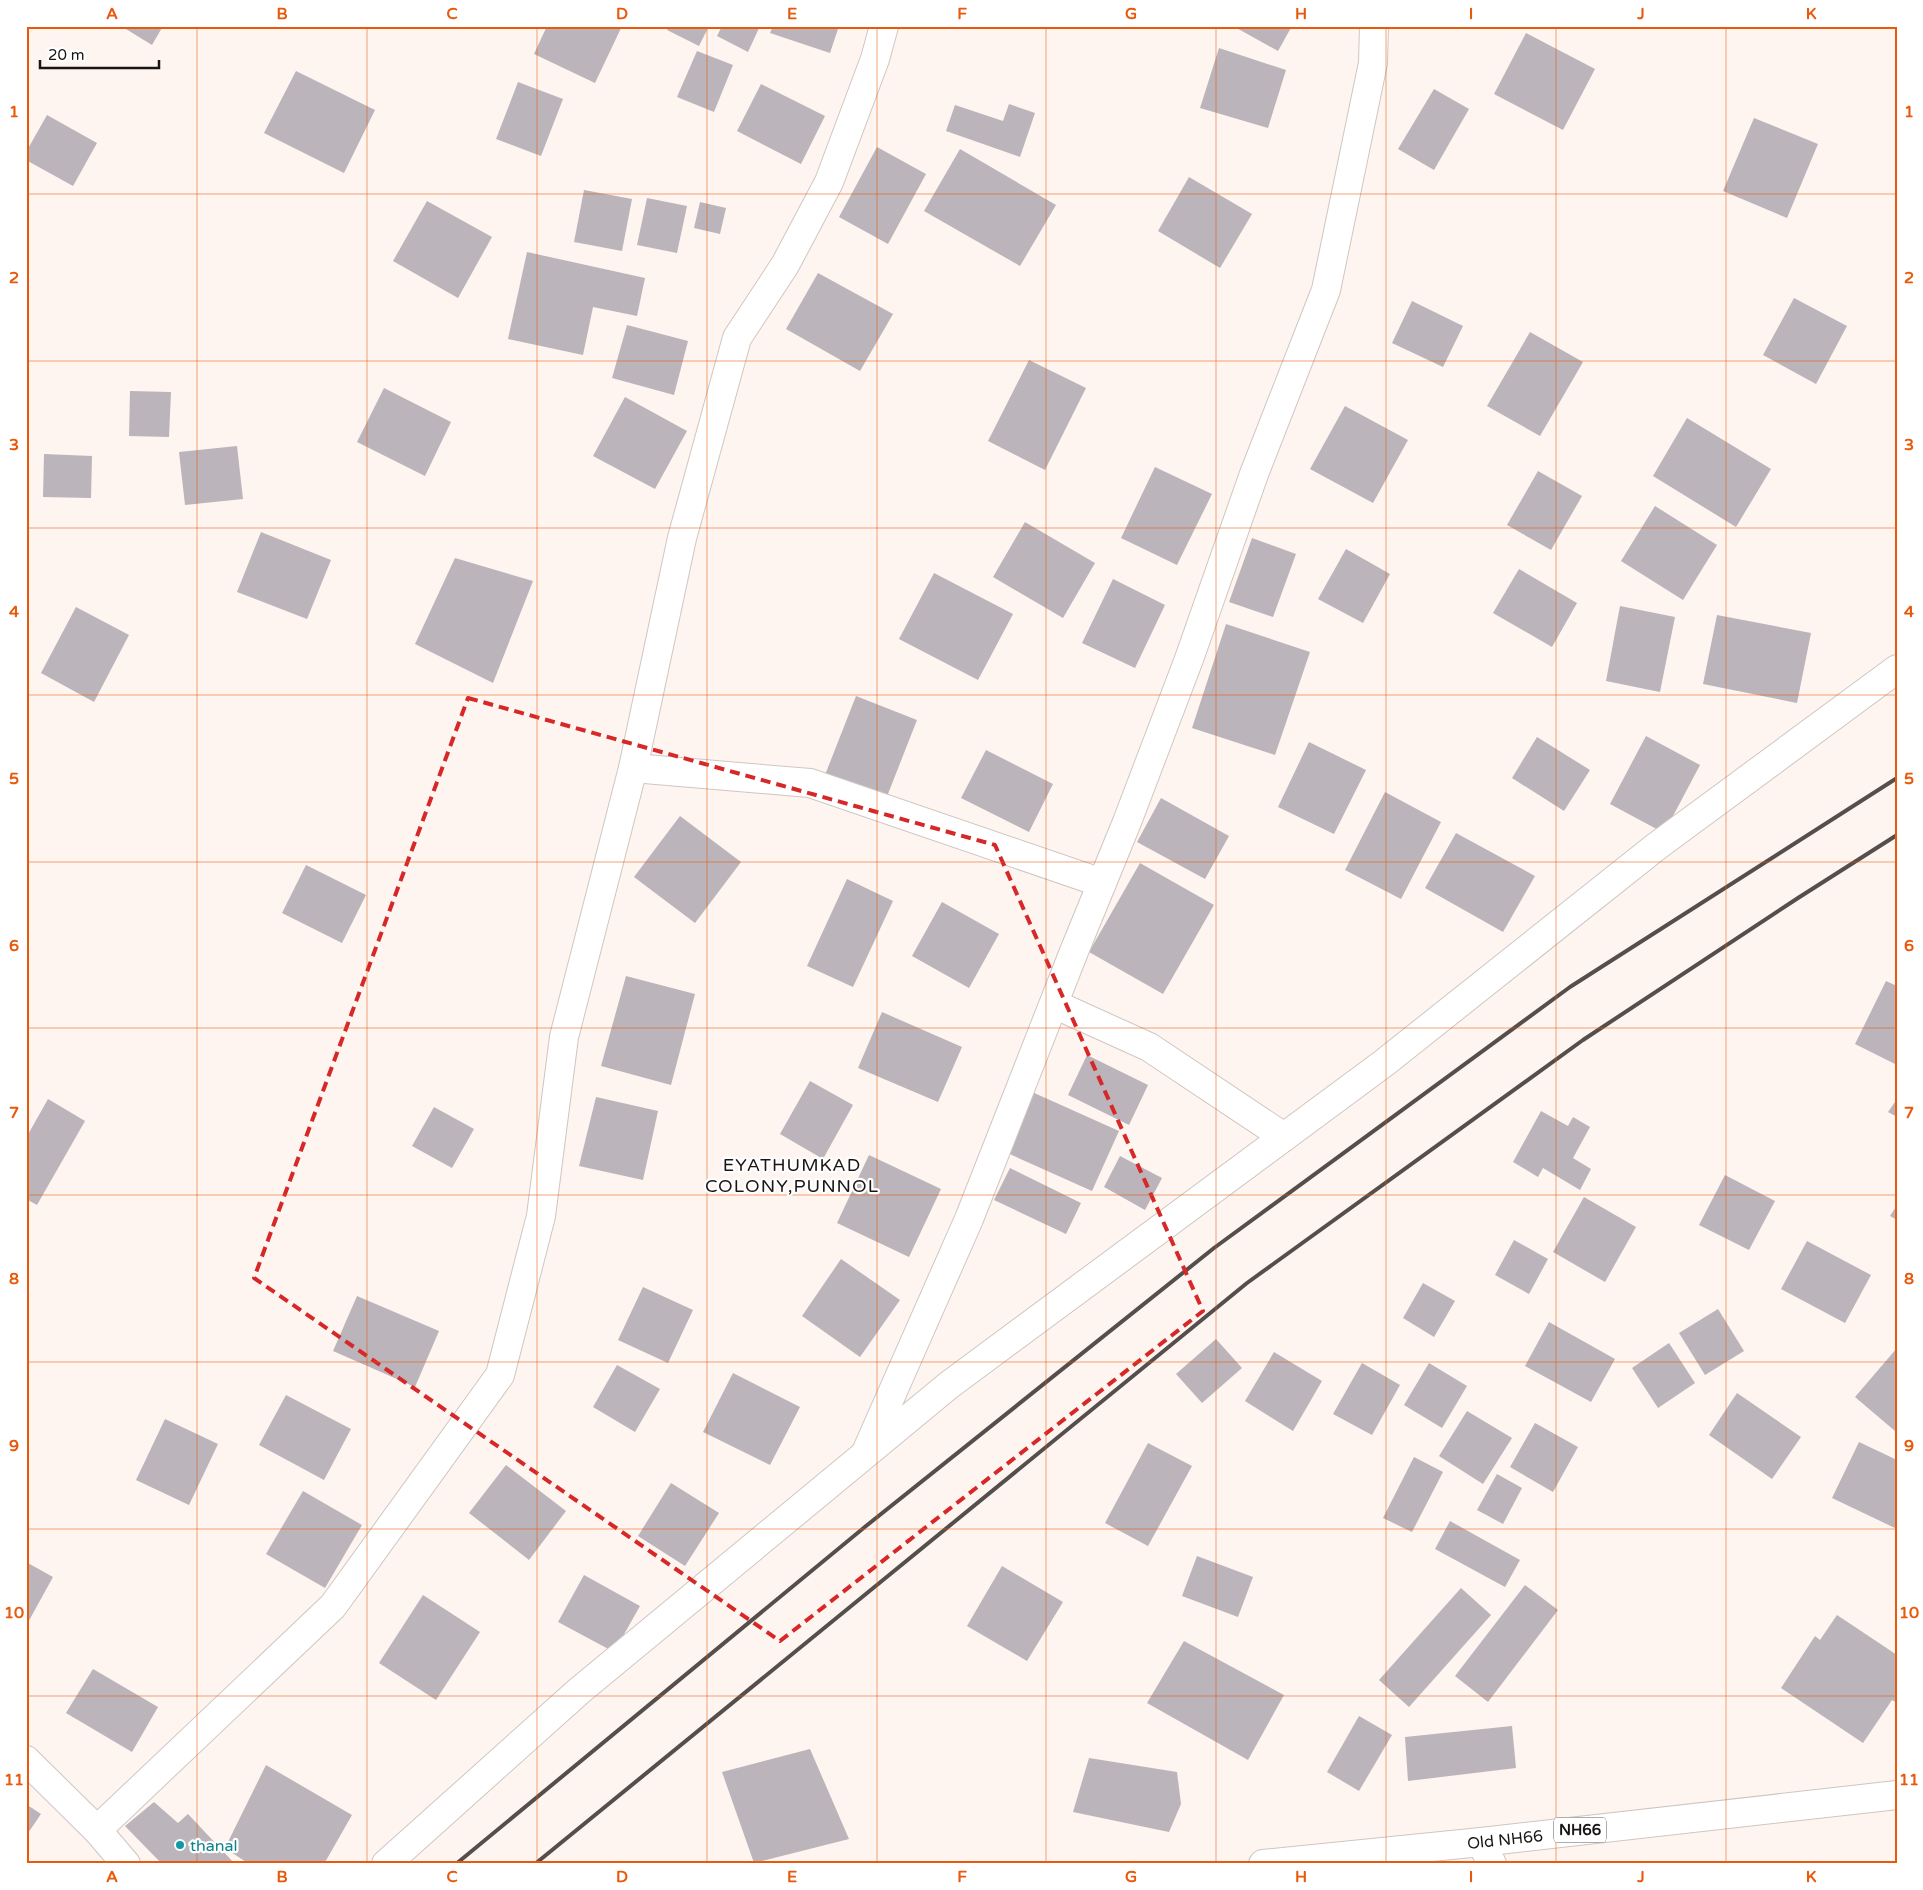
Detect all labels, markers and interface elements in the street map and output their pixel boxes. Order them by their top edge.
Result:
text: A [106,4,118,24]
text: B [276,4,288,24]
text: C [446,4,458,24]
text: D [616,4,628,24]
text: E [787,4,797,24]
text: F [957,4,967,24]
text: G [1125,4,1137,24]
text: H [1295,4,1307,24]
text: I [1469,4,1473,24]
text: J [1636,4,1645,24]
text: K [1806,4,1817,24]
scale bar [40,38,159,70]
text: 20 m [48,46,85,64]
text: 1 [9,102,19,122]
text: 1 [1904,102,1914,122]
text: 2 [9,268,19,288]
text: 2 [1904,268,1914,288]
text: 3 [9,435,19,455]
text: 3 [1904,435,1914,455]
text: 4 [9,602,19,622]
text: 4 [1904,602,1914,622]
text: 5 [9,769,19,789]
text: 5 [1904,769,1914,789]
text: 6 [9,936,19,956]
text: 6 [1904,936,1914,956]
text: 7 [9,1103,19,1123]
text: 7 [1904,1103,1914,1123]
district label: EYATHUMKAD COLONY,PUNNOL [705,1154,879,1197]
text: 8 [9,1269,19,1289]
text: 8 [1904,1269,1914,1289]
text: 9 [9,1436,19,1456]
text: 9 [1904,1436,1914,1456]
text: 10 [4,1603,24,1623]
text: 10 [1899,1603,1919,1623]
text: 11 [4,1770,24,1790]
text: 11 [1899,1770,1919,1790]
road number: NH66 [1554,1818,1606,1842]
street label: Old NH66 [1466,1826,1544,1854]
place label: thanal [190,1836,238,1856]
marker: thanal [174,1839,186,1851]
text: A [106,1867,118,1887]
text: B [276,1867,288,1887]
text: C [446,1867,458,1887]
text: D [616,1867,628,1887]
text: E [787,1867,797,1887]
text: F [957,1867,967,1887]
text: G [1125,1867,1137,1887]
text: H [1295,1867,1307,1887]
text: I [1469,1867,1473,1887]
text: J [1636,1867,1645,1887]
text: K [1806,1867,1817,1887]

